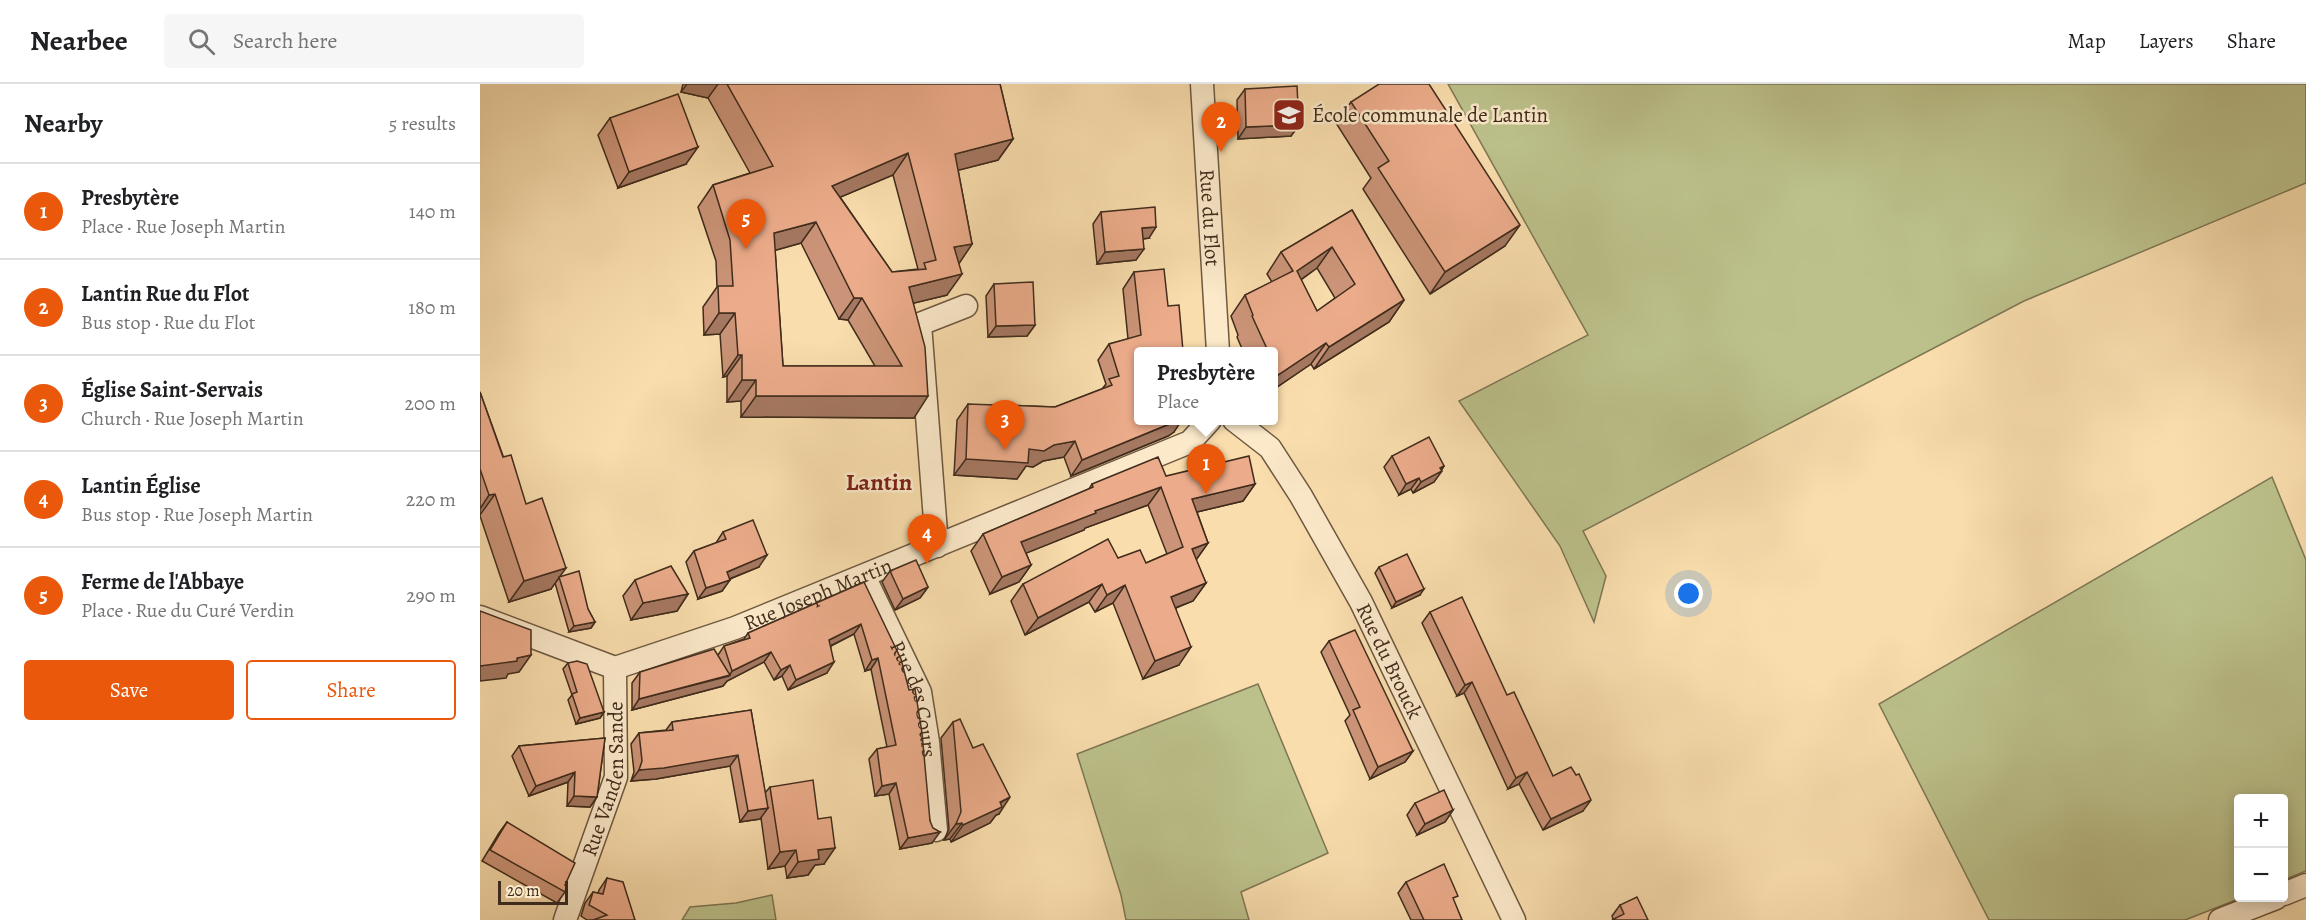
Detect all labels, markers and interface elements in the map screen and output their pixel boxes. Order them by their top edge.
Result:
search box [164,14,584,68]
text: Nearbee [30,22,128,60]
icon: search [185,25,218,58]
text: Search here [233,26,337,56]
text: Map [2067,27,2106,55]
text: Layers [2139,27,2194,55]
text: Share [2227,27,2276,55]
school or university icon: École communale de Lantin [1271,97,1307,133]
place label: École communale de Lantin [1312,101,1548,129]
pin: 2 [1202,103,1240,152]
text: Nearby [24,106,103,141]
text: 5 results [389,110,456,137]
street label: Rue du Flot [1193,168,1227,267]
text: Presbytère [81,183,179,213]
text: 1 [40,198,47,225]
text: 140 m [409,198,456,225]
pin: 5 [726,200,766,249]
text: Place · Rue Joseph Martin [81,213,285,240]
text: Lantin Rue du Flot [81,279,249,309]
text: 2 [39,294,48,321]
text: 180 m [408,294,456,321]
text: Bus stop · Rue du Flot [81,309,255,336]
popup [1134,347,1278,425]
text: Presbytère [1157,358,1255,388]
text: Église Saint-Servais [81,375,263,405]
text: Place [1157,388,1199,415]
text: 3 [39,390,48,417]
text: 200 m [405,390,456,417]
pin: 3 [986,400,1024,450]
text: Church · Rue Joseph Martin [81,405,304,432]
pin: 1 [1186,444,1226,494]
district label: Lantin [846,466,913,498]
text: Lantin Église [81,471,201,501]
text: 4 [39,486,48,513]
text: 220 m [406,486,456,513]
text: Bus stop · Rue Joseph Martin [81,501,313,528]
pin: 4 [908,514,946,564]
street label: Rue Joseph Martin [740,551,896,637]
text: Ferme de l'Abbaye [81,567,244,597]
your location [1674,579,1703,608]
text: 5 [39,582,48,609]
text: 290 m [406,582,456,609]
text: Place · Rue du Curé Verdin [81,597,294,624]
street label: Rue du Brouck [1350,598,1429,724]
street label: Rue des Cours [883,636,943,759]
button: Save [24,660,234,720]
button: Share [246,660,456,720]
street label: Rue Vanden Sande [575,701,630,860]
map controls [2234,794,2288,902]
button: + [2234,794,2288,848]
button: − [2234,848,2288,902]
scale bar [498,878,568,906]
text: 20 m [507,880,540,902]

